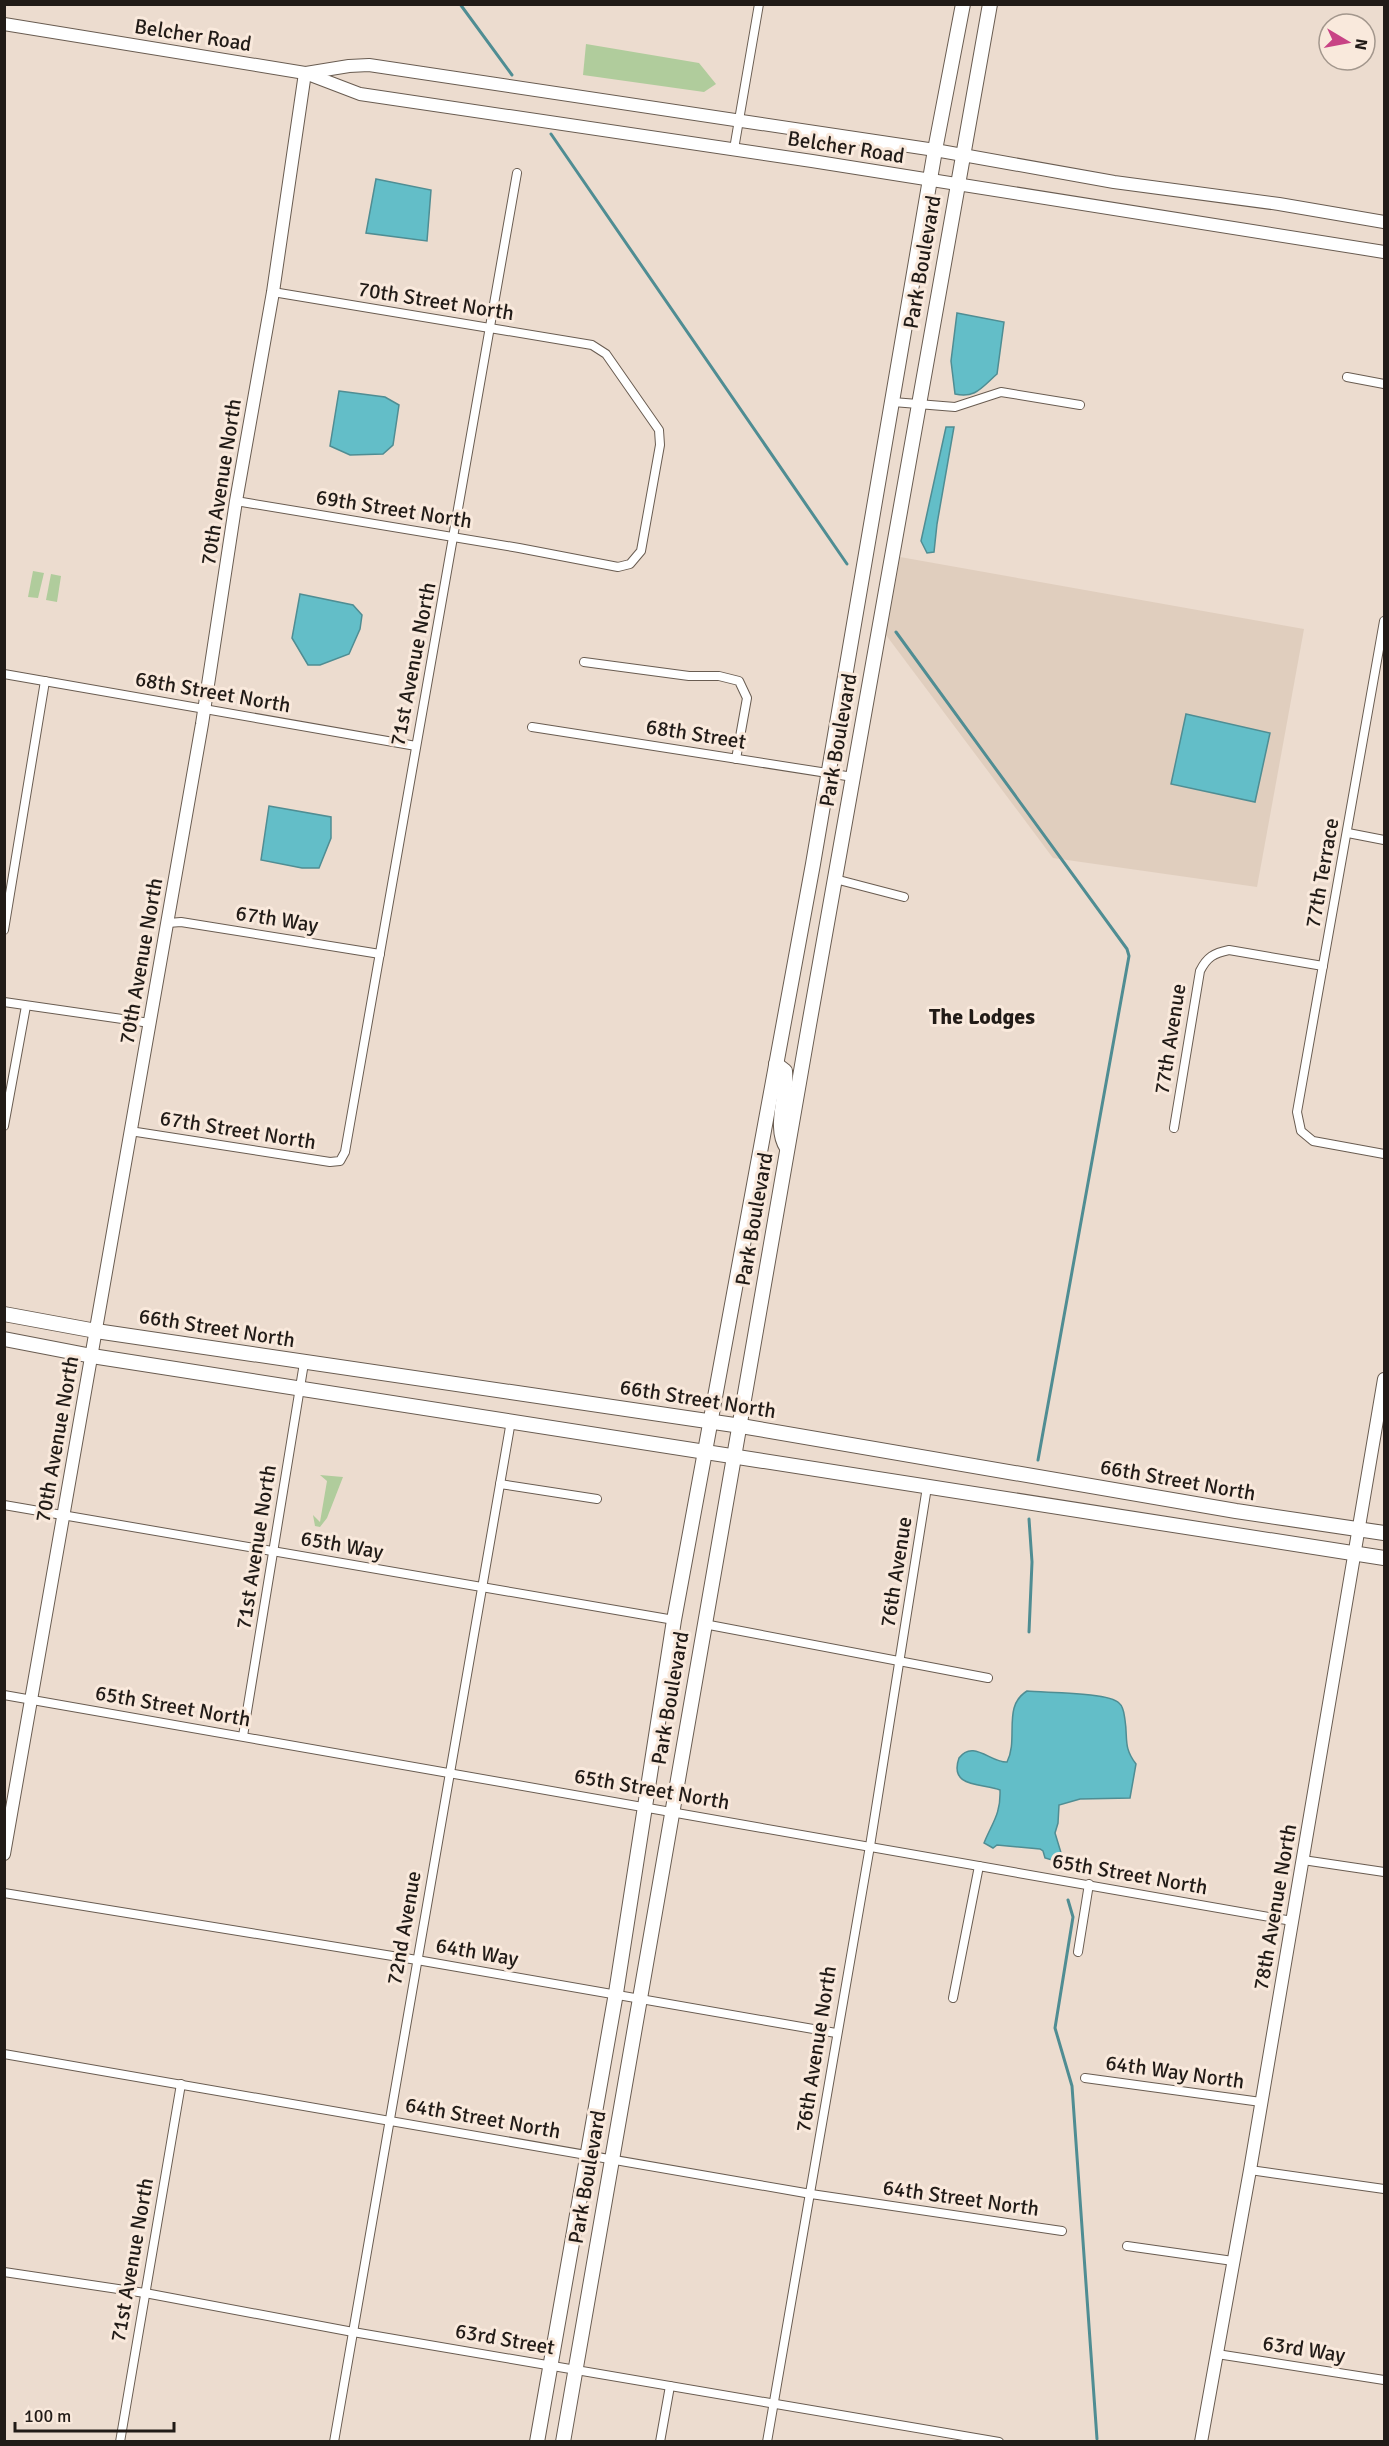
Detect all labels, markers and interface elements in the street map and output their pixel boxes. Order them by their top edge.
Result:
north arrow [1317,12,1377,72]
street label: Belcher Road [133,13,253,57]
text: N [1350,37,1372,52]
street label: Belcher Road [786,125,906,169]
street label: Park Boulevard [897,193,947,331]
street label: 70th Street North [356,276,516,326]
street label: 70th Avenue North [195,397,247,567]
street label: 69th Street North [314,484,474,534]
street label: 71st Avenue North [384,580,442,748]
street label: 68th Street North [133,666,293,718]
street label: Park Boulevard [813,671,863,809]
street label: 68th Street [644,713,748,755]
street label: 77th Terrace [1300,816,1344,930]
street label: 70th Avenue North [114,876,168,1046]
street label: 67th Way [234,900,320,938]
street label: 77th Avenue [1148,982,1192,1096]
district label: The Lodges [929,1003,1035,1030]
street label: 67th Street North [158,1105,318,1155]
street label: Park Boulevard [729,1150,779,1288]
street label: 66th Street North [137,1303,297,1353]
street label: 70th Avenue North [30,1354,84,1524]
street label: 66th Street North [618,1374,778,1424]
street label: 66th Street North [1098,1454,1258,1506]
street label: 71st Avenue North [230,1463,282,1631]
street label: 76th Avenue [874,1515,918,1629]
street label: 65th Way [299,1525,385,1565]
street label: Park Boulevard [645,1629,695,1767]
street label: 65th Street North [93,1680,253,1732]
street label: 65th Street North [572,1763,732,1815]
street label: 78th Avenue North [1248,1822,1302,1992]
street label: 65th Street North [1050,1848,1210,1900]
street label: 72nd Avenue [381,1869,427,1987]
street label: 64th Way [434,1932,520,1972]
street label: 76th Avenue North [790,1964,842,2134]
street label: 64th Way North [1104,2049,1246,2095]
street label: 64th Street North [403,2092,563,2144]
street label: Park Boulevard [562,2108,612,2246]
street label: 64th Street North [881,2174,1041,2222]
street label: 71st Avenue North [105,2176,159,2344]
street label: 63rd Street [453,2317,557,2361]
street label: 63rd Way [1261,2330,1347,2368]
scale bar [15,2395,174,2433]
text: 100 m [24,2405,71,2427]

